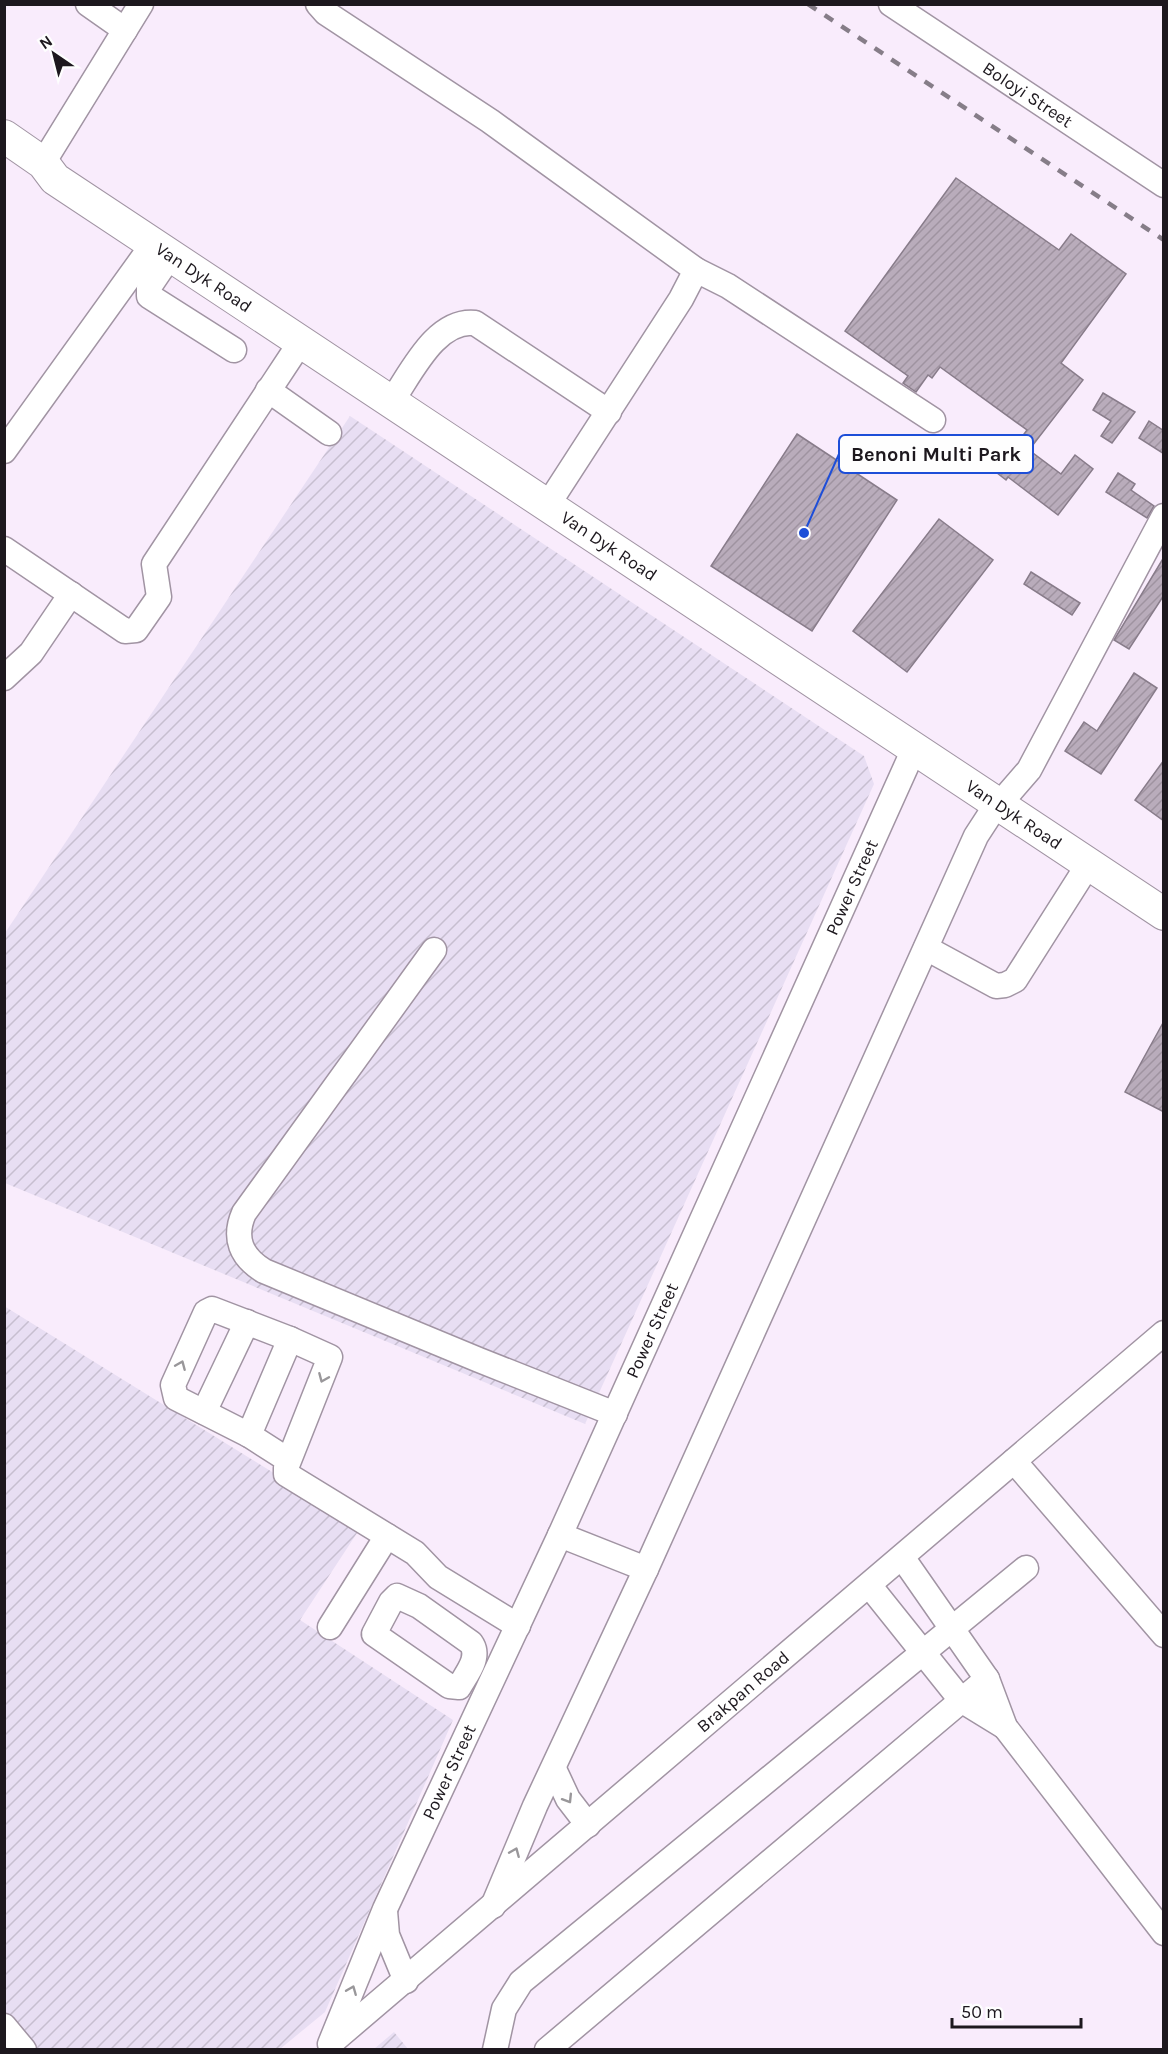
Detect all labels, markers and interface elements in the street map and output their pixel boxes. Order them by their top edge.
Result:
north arrow [24,24,84,84]
text: N [36,31,56,53]
street label: Boloyi Street [979,57,1077,132]
street label: Van Dyk Road [152,238,256,317]
callout: Benoni Multi Park [839,435,1033,473]
text: Benoni Multi Park [851,443,1021,466]
street label: Van Dyk Road [557,506,661,586]
street label: Van Dyk Road [962,775,1066,854]
street label: Power Street [821,836,883,939]
street label: Power Street [621,1279,683,1382]
one-way arrow [174,1361,186,1372]
one-way arrow [319,1372,331,1383]
street label: Brakpan Road [692,1646,794,1737]
street label: Power Street [417,1721,481,1823]
one-way arrow [561,1792,572,1803]
one-way arrow [508,1847,520,1858]
one-way arrow [345,1985,357,1996]
scale bar [952,1991,1081,2029]
text: 50 m [961,2001,1003,2023]

